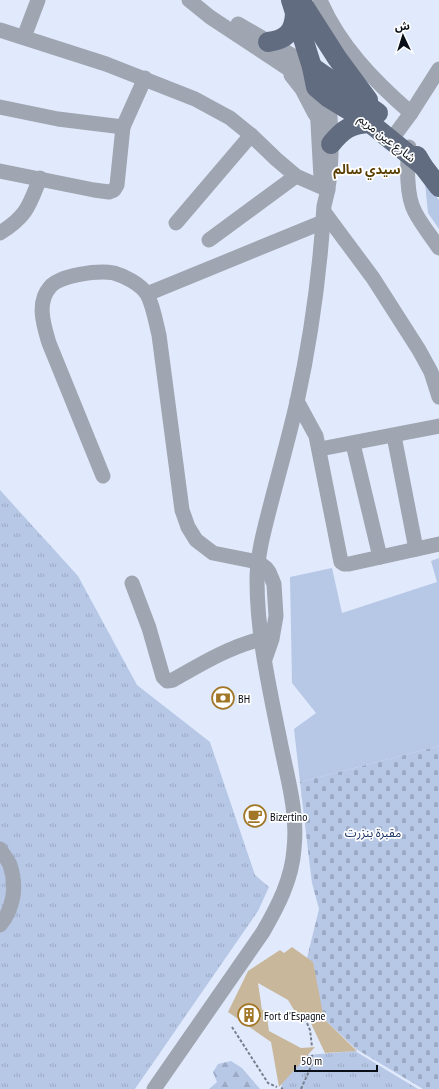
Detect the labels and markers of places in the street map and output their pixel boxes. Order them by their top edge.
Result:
bank icon: BH [210,685,236,711]
place label: BH [238,691,250,706]
cafe icon: Bizertino [242,803,268,829]
place label: Bizertino [270,809,307,824]
building icon: Fort d'Espagne [236,1002,262,1028]
place label: Fort d'Espagne [264,1008,326,1023]

